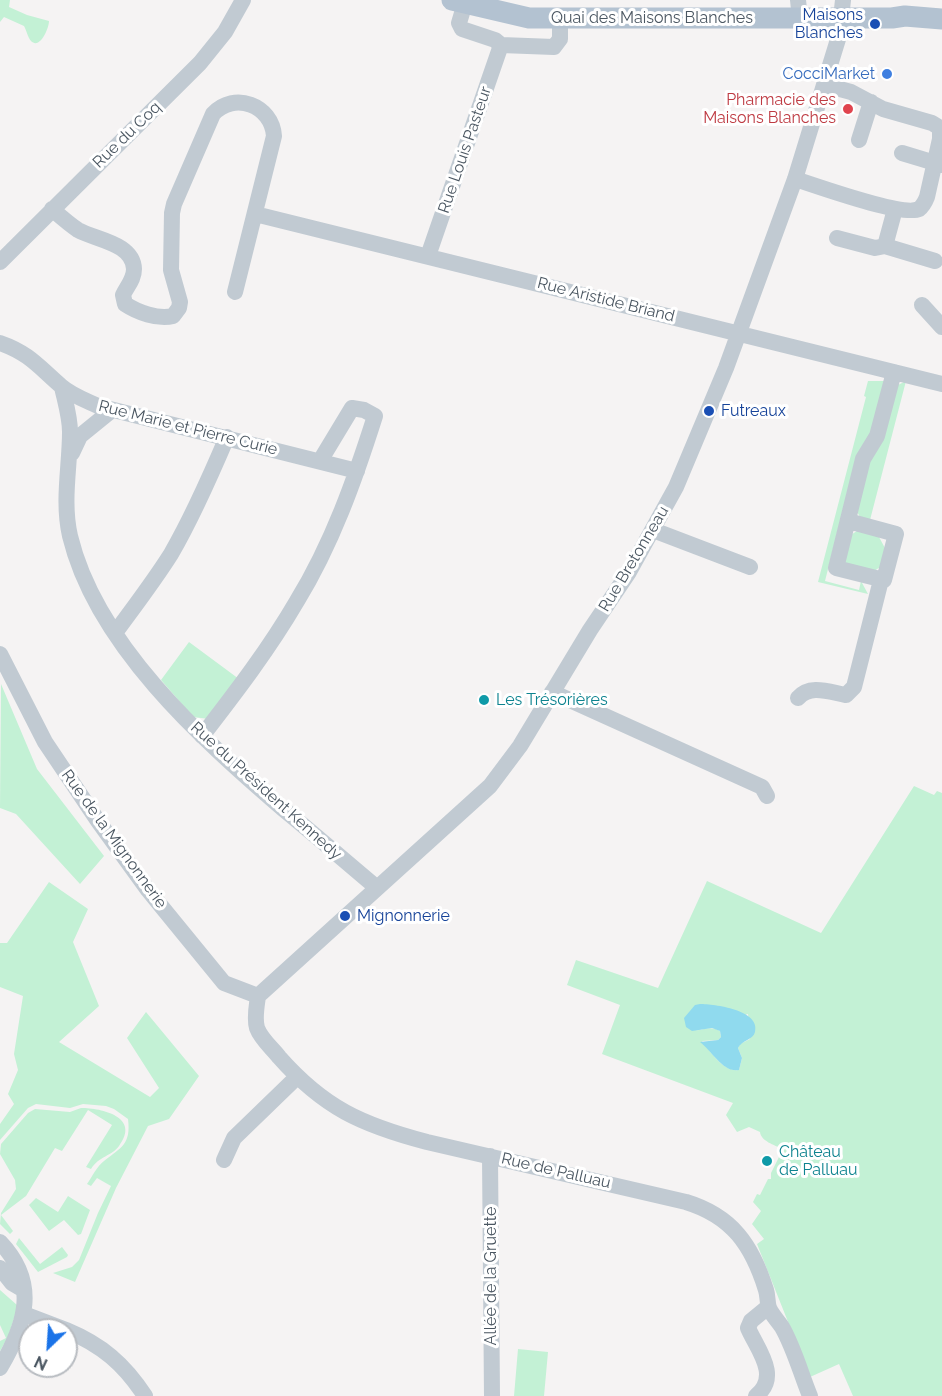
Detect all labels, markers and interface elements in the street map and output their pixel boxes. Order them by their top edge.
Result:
place label: Maisons Blanches [795,5,863,43]
street label: Quai des Maisons Blanches [551,8,753,28]
marker: Maisons Blanches [868,17,882,31]
place label: CocciMarket [783,64,875,84]
marker: CocciMarket [880,67,894,81]
street label: Rue Louis Pasteur [434,84,496,216]
place label: Pharmacie des Maisons Blanches [703,90,836,128]
street label: Rue du Coq [89,98,165,172]
marker: Pharmacie des Maisons Blanches [841,102,855,116]
street label: Rue Aristide Briand [535,274,677,326]
street label: Rue Marie et Pierre Curie [97,396,279,460]
place label: Futreaux [721,401,786,421]
marker: Futreaux [702,404,716,418]
street label: Rue Bretonneau [595,503,673,615]
place label: Les Trésorières [496,690,608,710]
marker: Les Trésorières [477,693,491,707]
street label: Rue du Président Kennedy [187,718,345,864]
street label: Rue de la Mignonnerie [57,766,171,912]
place label: Mignonnerie [357,906,450,926]
marker: Mignonnerie [338,909,352,923]
place label: Château de Palluau [779,1142,857,1180]
street label: Rue de Palluau [499,1149,613,1193]
marker: Château de Palluau [760,1154,774,1168]
street label: Allée de la Gruette [481,1207,501,1345]
north arrow [18,1318,78,1378]
text: N [31,1352,51,1374]

